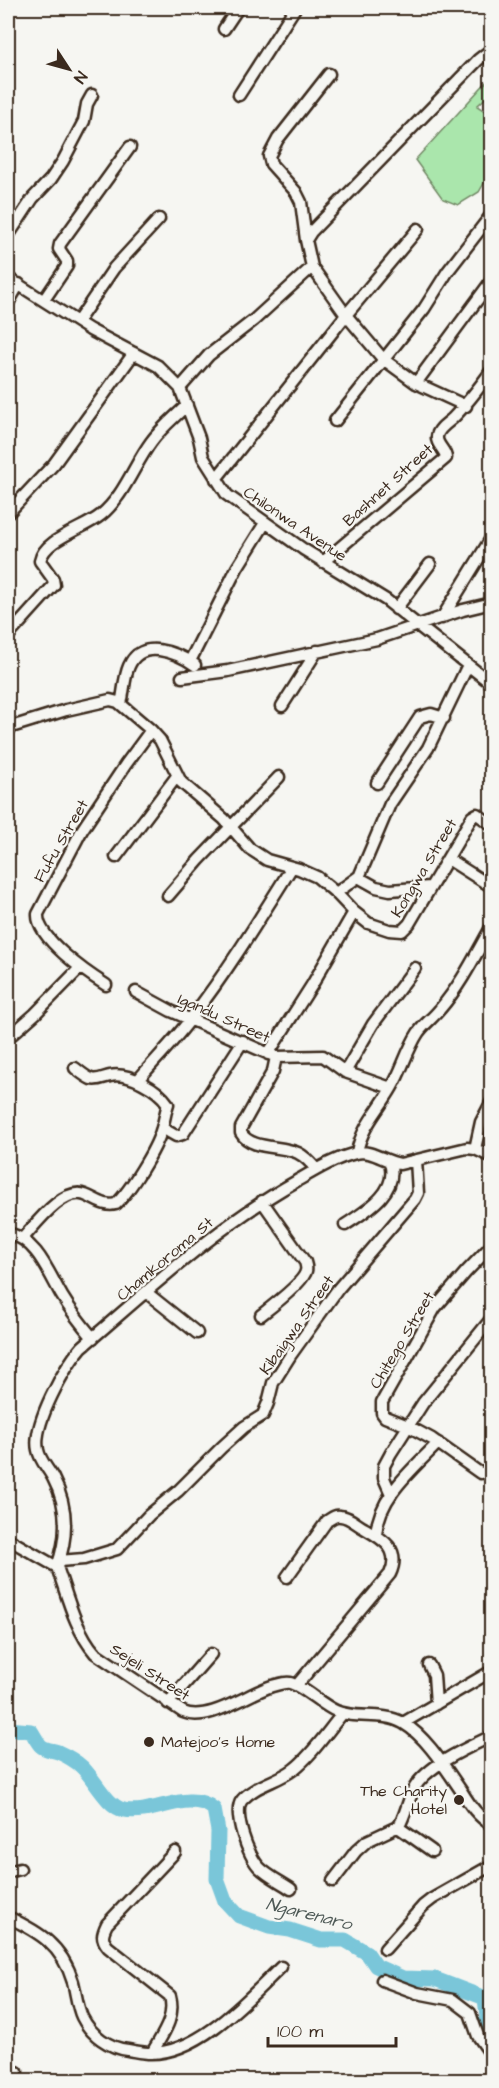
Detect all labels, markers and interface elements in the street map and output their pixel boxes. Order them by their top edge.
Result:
north arrow [39,39,99,99]
text: N [68,67,92,88]
street label: Bashnet Street [338,438,438,531]
street label: Chilonwa Avenue [239,481,351,567]
street label: Fufu Street [28,795,94,887]
street label: Kongwa Street [386,814,463,922]
street label: Igandu Street [174,988,274,1049]
street label: Chamkoroma St [112,1212,219,1306]
street label: Kibaigwa Street [255,1270,341,1380]
street label: Chitego Street [364,1287,441,1393]
street label: Sejeli Street [106,1638,195,1706]
place label: Matejoo's Home [161,1731,276,1753]
marker: Matejoo's Home [142,1735,156,1749]
place label: The Charity Hotel [360,1780,447,1820]
marker: The Charity Hotel [452,1793,466,1807]
water label: Ngarenaro [263,1891,356,1938]
scale bar [268,2010,396,2048]
text: 100 m [277,2019,323,2044]

